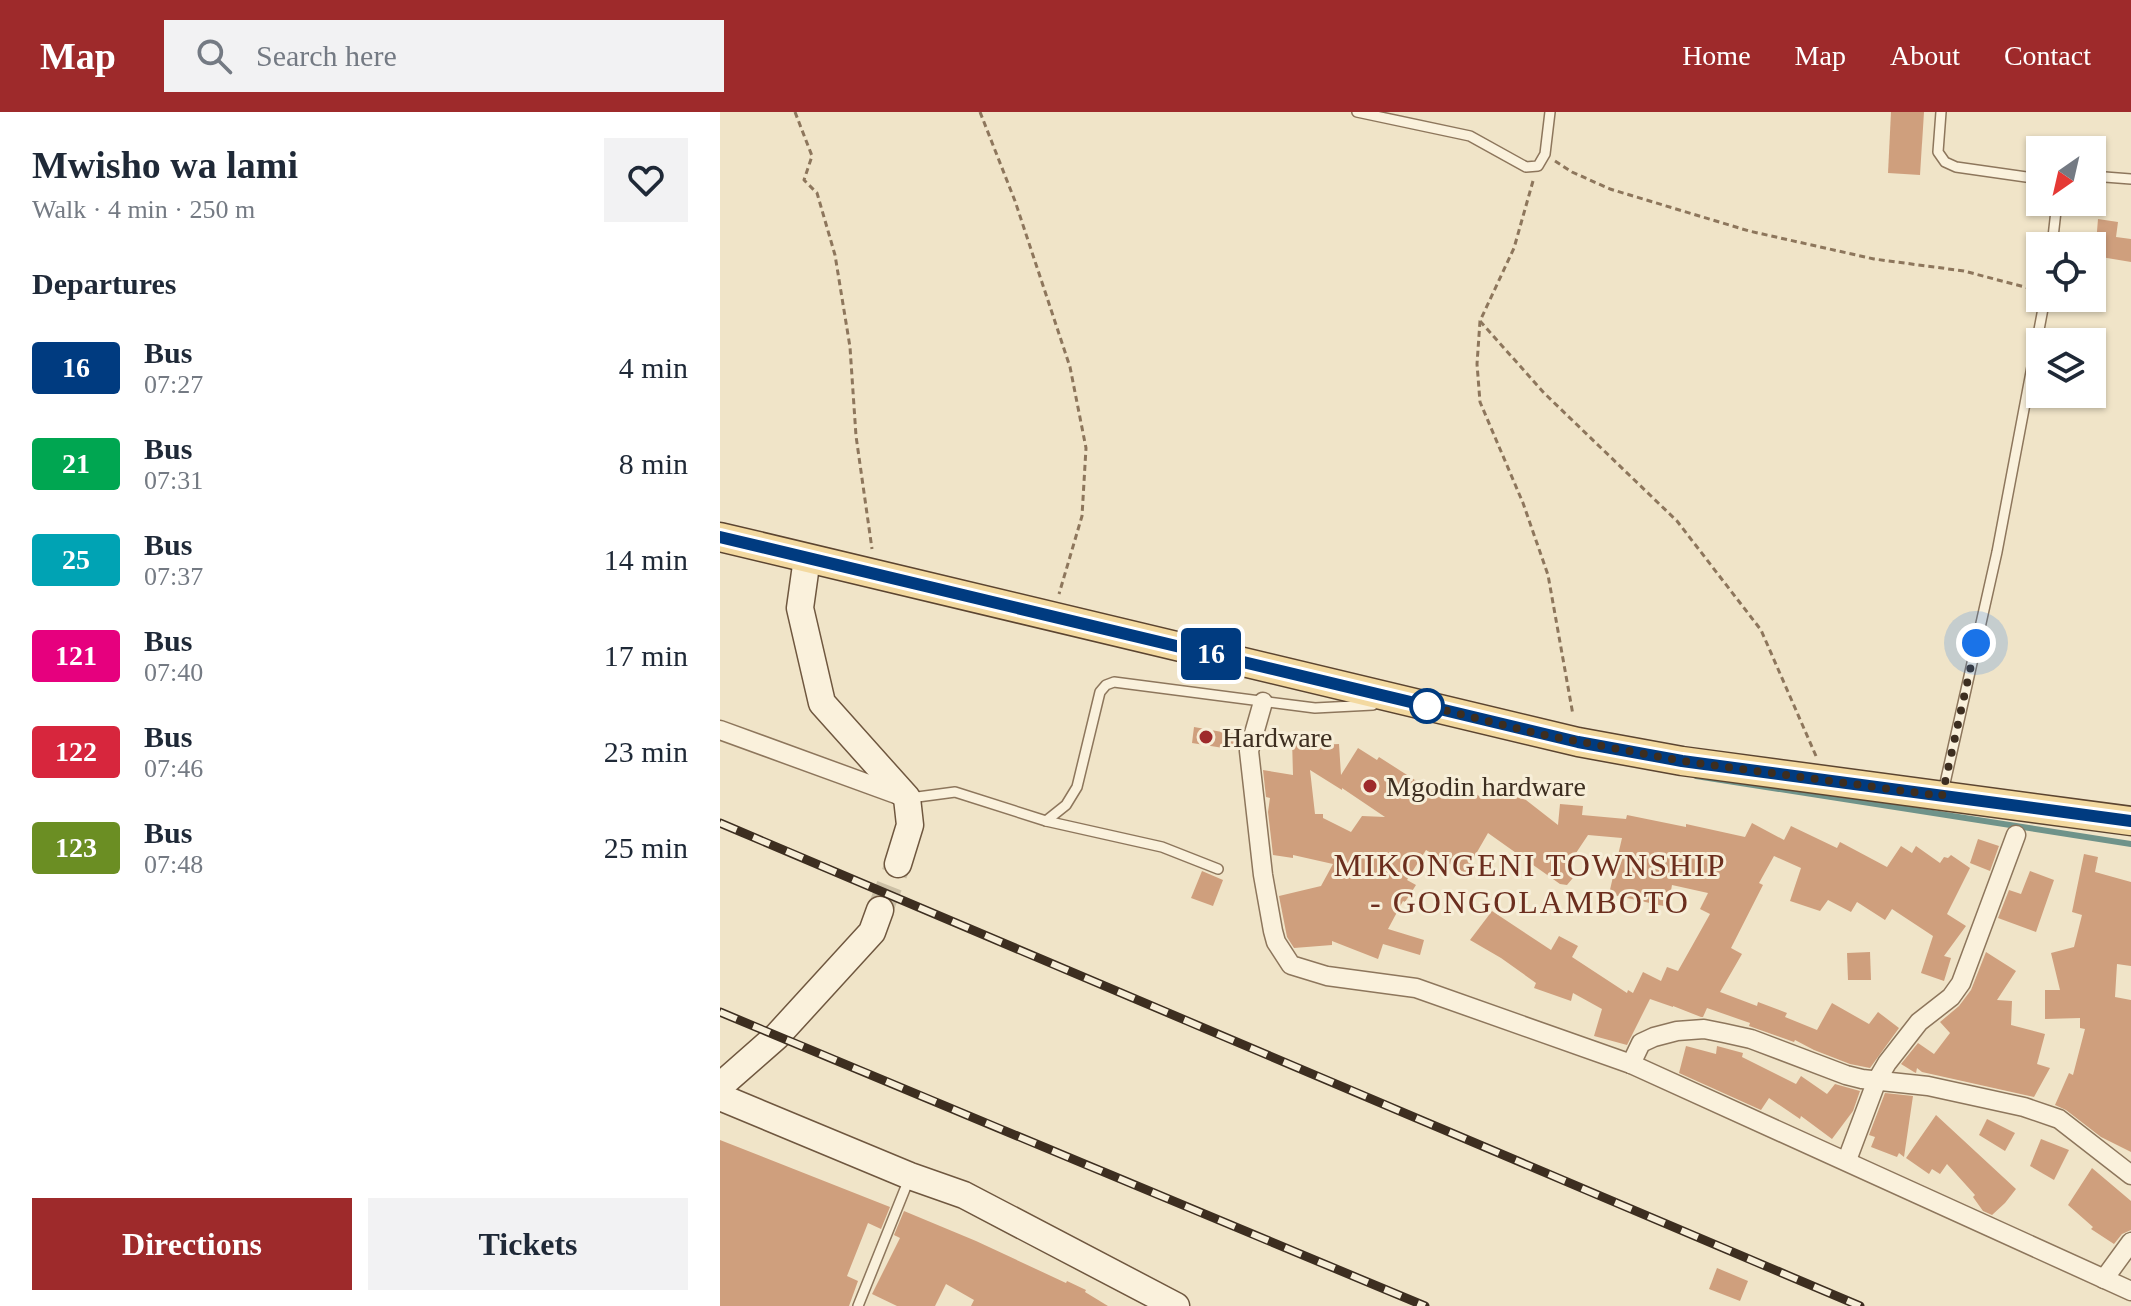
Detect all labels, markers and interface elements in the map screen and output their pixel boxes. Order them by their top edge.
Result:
search box [164,20,724,92]
icon: search [192,34,236,78]
text: Map [40,35,116,77]
text: Search here [256,39,397,72]
text: Home [1682,40,1751,71]
text: Map [1795,40,1846,71]
text: About [1890,40,1960,71]
text: Contact [2004,40,2091,71]
north arrow [2026,136,2106,216]
map controls [2026,136,2106,408]
button: heart [604,138,688,222]
text: Mwisho wa lami [32,144,298,186]
text: Walk · 4 min · 250 m [32,195,255,224]
button: locate [2026,232,2106,312]
text: Departures [32,267,176,300]
button: layers [2026,328,2106,408]
text: Bus [144,336,192,369]
text: 4 min [619,351,688,384]
text: 16 [62,352,90,383]
text: 07:27 [144,370,203,399]
text: Bus [144,432,192,465]
text: 8 min [619,447,688,480]
text: 21 [62,448,90,479]
text: 07:31 [144,466,203,495]
text: Bus [144,528,192,561]
text: 14 min [604,543,688,576]
text: 25 [62,544,90,575]
text: 07:37 [144,562,203,591]
your location [1956,623,1996,663]
text: Bus [144,624,192,657]
line badge: 16 [1175,628,1247,680]
text: 16 [1197,638,1225,669]
text: 17 min [604,639,688,672]
text: 121 [55,640,97,671]
text: 07:40 [144,658,203,687]
unlabelled marker [1410,689,1444,723]
text: Bus [144,720,192,753]
place label: Hardware [1222,722,1332,753]
marker: Hardware [1197,728,1215,746]
text: 23 min [604,735,688,768]
text: 122 [55,736,97,767]
text: 07:46 [144,754,203,783]
place label: Mgodin hardware [1386,771,1586,802]
marker: Mgodin hardware [1361,777,1379,795]
text: Bus [144,816,192,849]
text: 25 min [604,831,688,864]
text: 123 [55,832,97,863]
district label: MIKONGENI TOWNSHIP - GONGOLAMBOTO [1333,847,1727,920]
text: 07:48 [144,850,203,879]
button: Directions [32,1198,352,1290]
button: Tickets [368,1198,688,1290]

